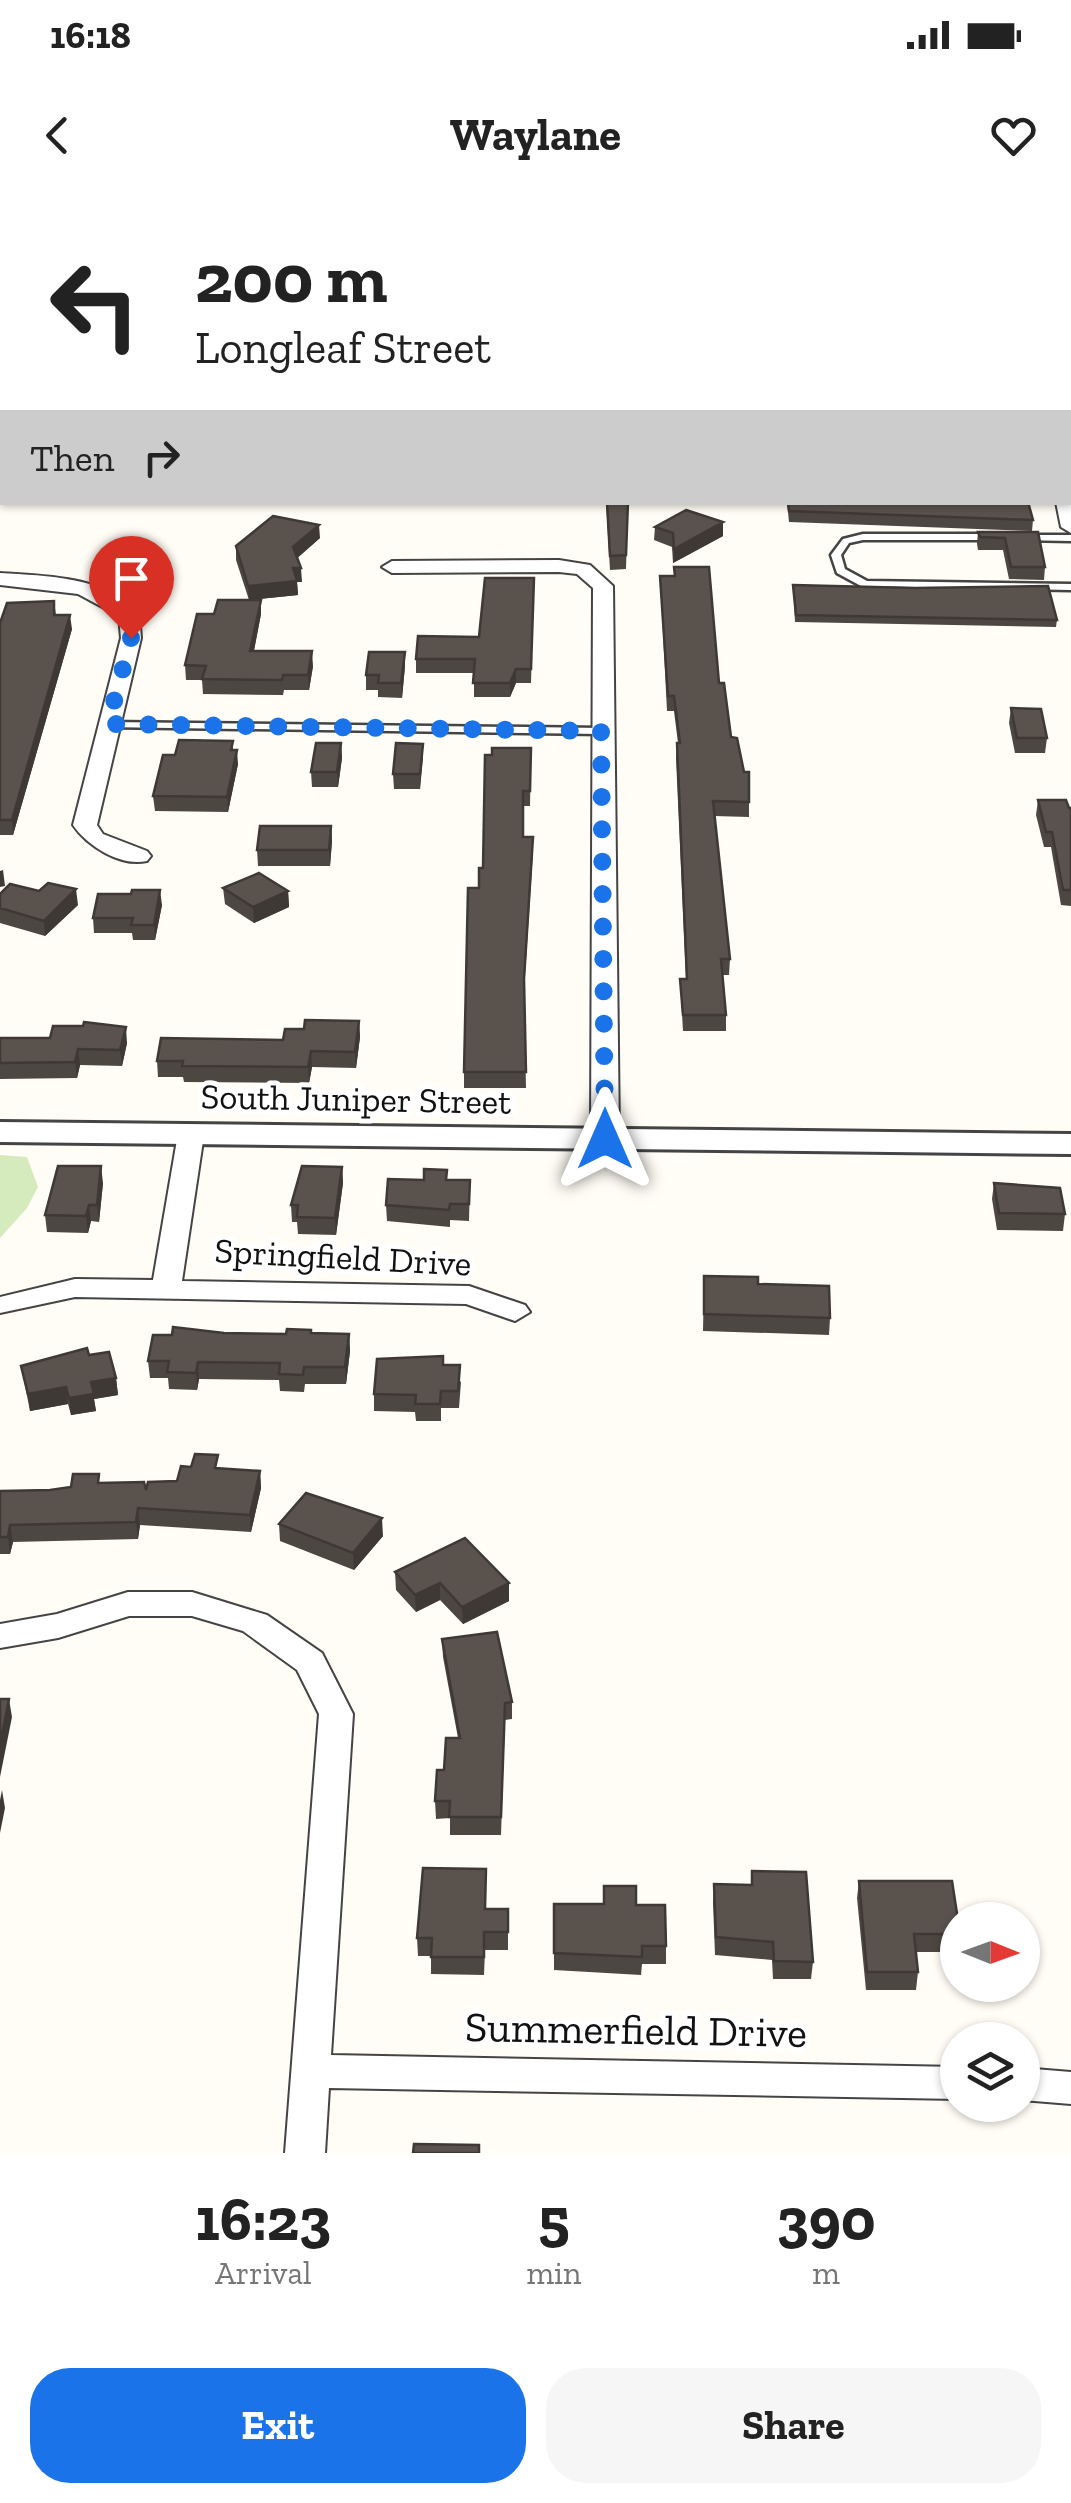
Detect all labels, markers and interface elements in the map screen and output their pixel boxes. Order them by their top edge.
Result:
text: 16:18 [50,12,131,58]
icon: back [30,108,85,163]
text: Waylane [450,108,621,162]
icon: heart [986,108,1041,163]
text: 200 m [195,236,388,320]
icon: left [30,240,160,370]
text: Longleaf Street [195,321,491,375]
icon: right [134,430,189,485]
text: Then [30,435,114,481]
pin [89,536,174,639]
icon: arrive [104,551,159,606]
street label: South Juniper Street [200,1075,512,1123]
position arrow [553,1087,657,1191]
street label: Springfield Drive [214,1229,472,1285]
north arrow [940,1902,1040,2002]
map controls [940,1902,1040,2122]
street label: Summerfield Drive [465,2001,807,2058]
button: layers [940,2022,1040,2122]
text: 16:23 [195,2183,331,2255]
text: 5 [538,2183,570,2255]
text: 390 [777,2183,876,2255]
text: Arrival [215,2254,311,2292]
text: min [526,2254,581,2292]
text: m [812,2254,840,2292]
button: Exit [30,2368,526,2483]
button: Share [546,2368,1041,2483]

